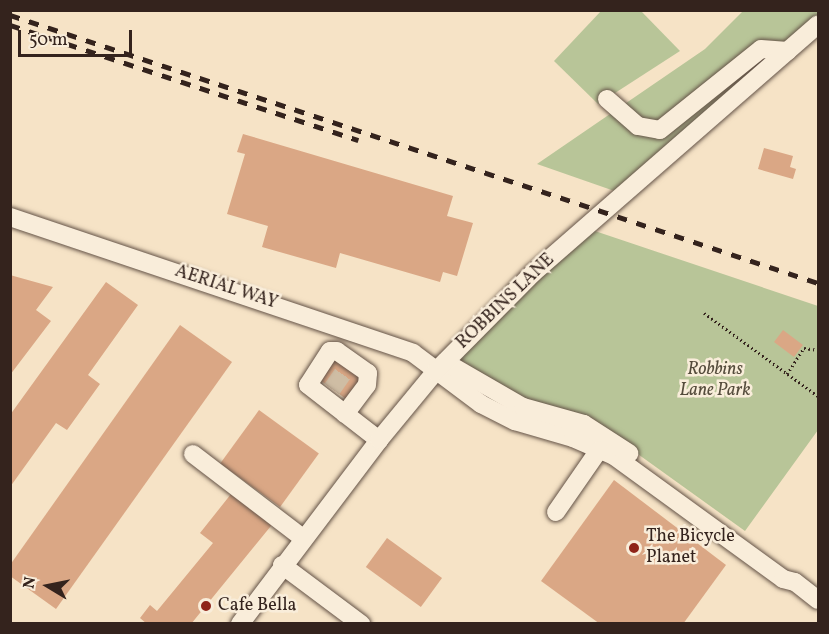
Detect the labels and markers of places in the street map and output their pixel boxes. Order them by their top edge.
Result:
place label: The Bicycle Planet [646,527,735,570]
marker: The Bicycle Planet [627,541,641,555]
place label: Cafe Bella [218,595,296,617]
marker: Cafe Bella [199,599,213,613]

